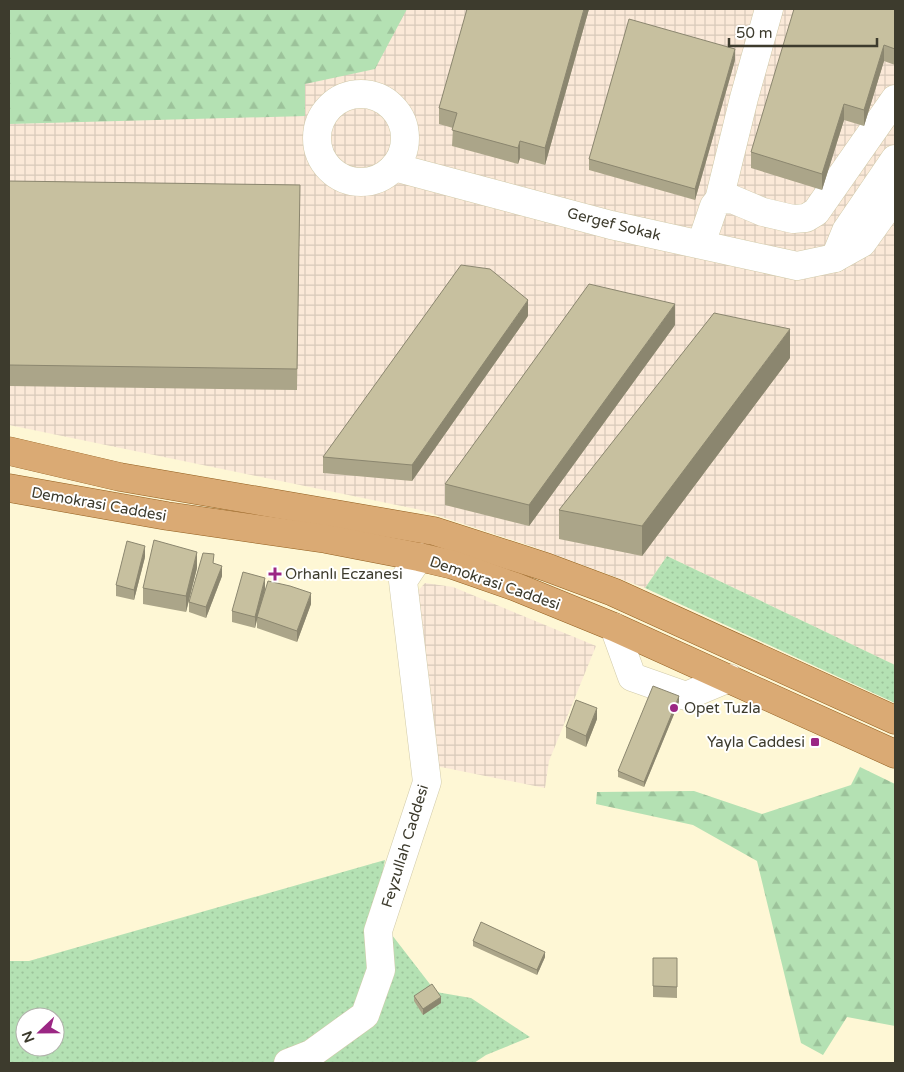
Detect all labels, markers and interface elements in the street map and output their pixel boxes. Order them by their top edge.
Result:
scale bar [729,15,876,47]
text: 50 m [736,24,773,42]
street label: Gergef Sokak [565,204,663,244]
street label: Demokrasi Caddesi [30,483,168,525]
street label: Demokrasi Caddesi [427,552,563,614]
place label: Orhanlı Eczanesi [285,565,403,583]
marker: Orhanlı Eczanesi [269,568,281,580]
place label: Opet Tuzla [684,699,761,717]
marker: Opet Tuzla [668,702,680,714]
place label: Yayla Caddesi [707,733,805,751]
marker: Yayla Caddesi [809,736,821,748]
street label: Feyzullah Caddesi [378,782,432,910]
north arrow [15,1007,65,1057]
text: N [18,1028,38,1045]

